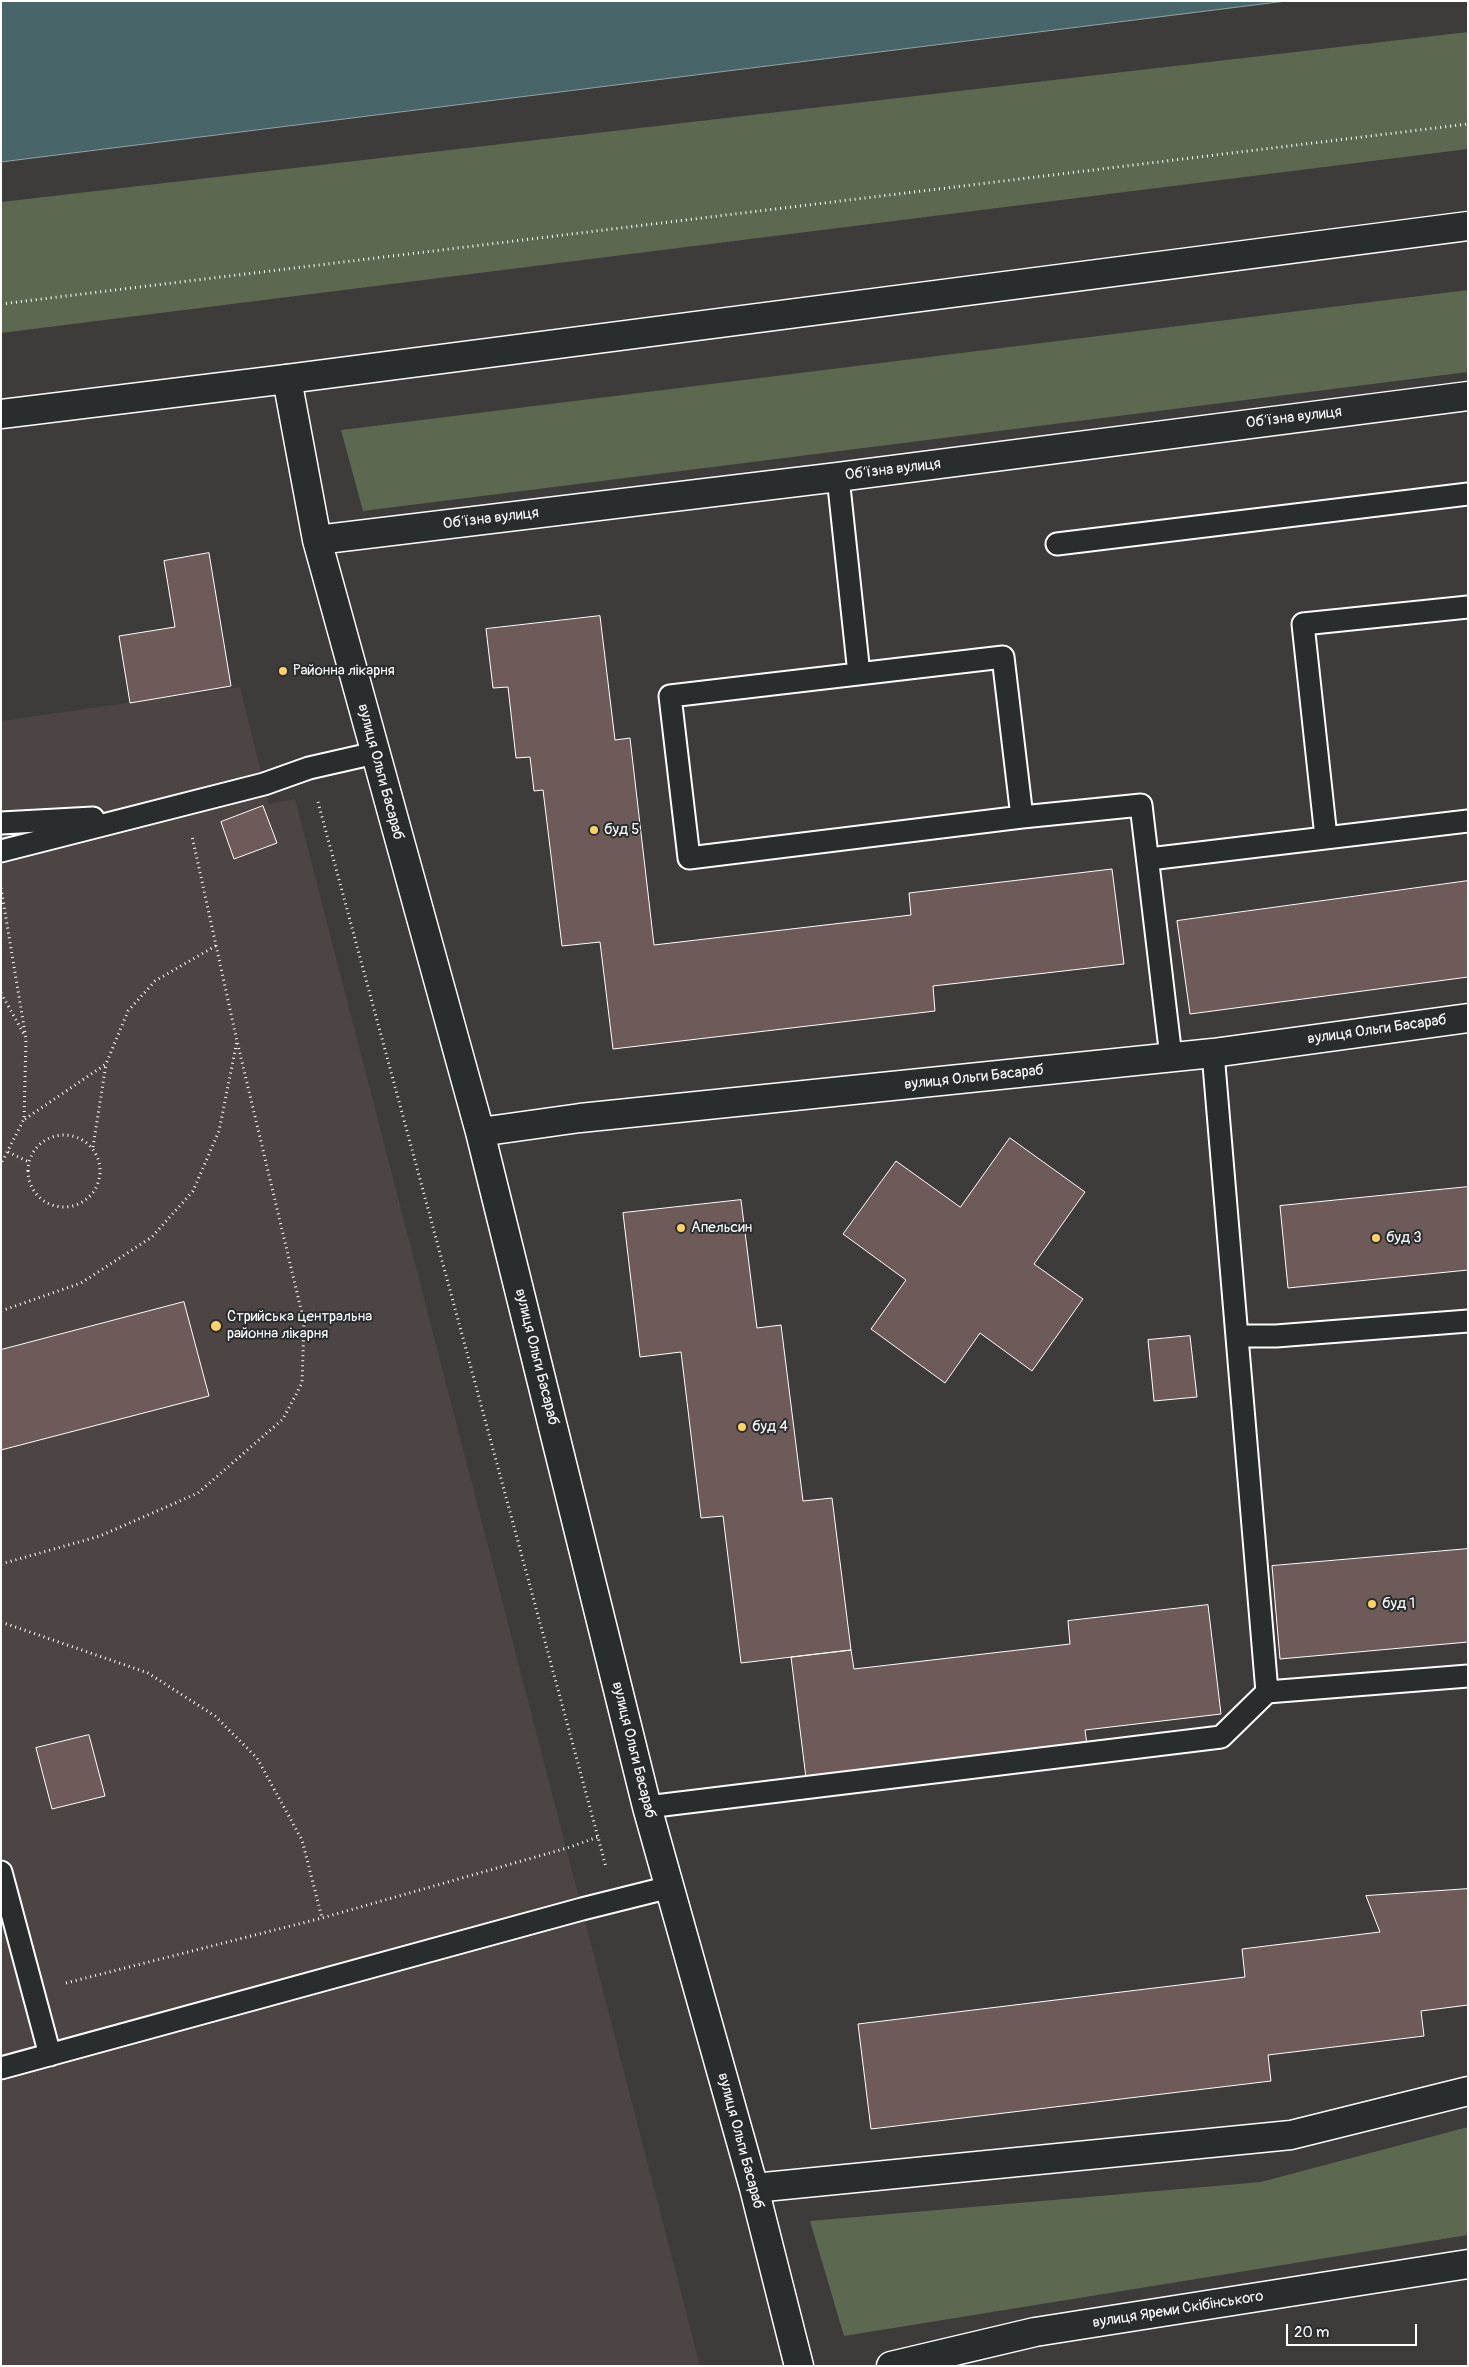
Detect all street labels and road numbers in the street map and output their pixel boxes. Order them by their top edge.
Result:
street label: Обʼїзна вулиця [1245,403,1343,433]
street label: Обʼїзна вулиця [844,455,942,485]
street label: Обʼїзна вулиця [442,504,540,534]
street label: вулиця Ольги Басараб [353,702,407,842]
street label: вулиця Ольги Басараб [1306,1011,1448,1049]
street label: вулиця Ольги Басараб [903,1062,1045,1094]
street label: вулиця Ольги Басараб [510,1287,562,1427]
street label: вулиця Ольги Басараб [607,1680,659,1820]
street label: вулиця Ольги Басараб [713,2071,767,2211]
street label: вулиця Яреми Скібінського [1091,2288,1265,2332]

